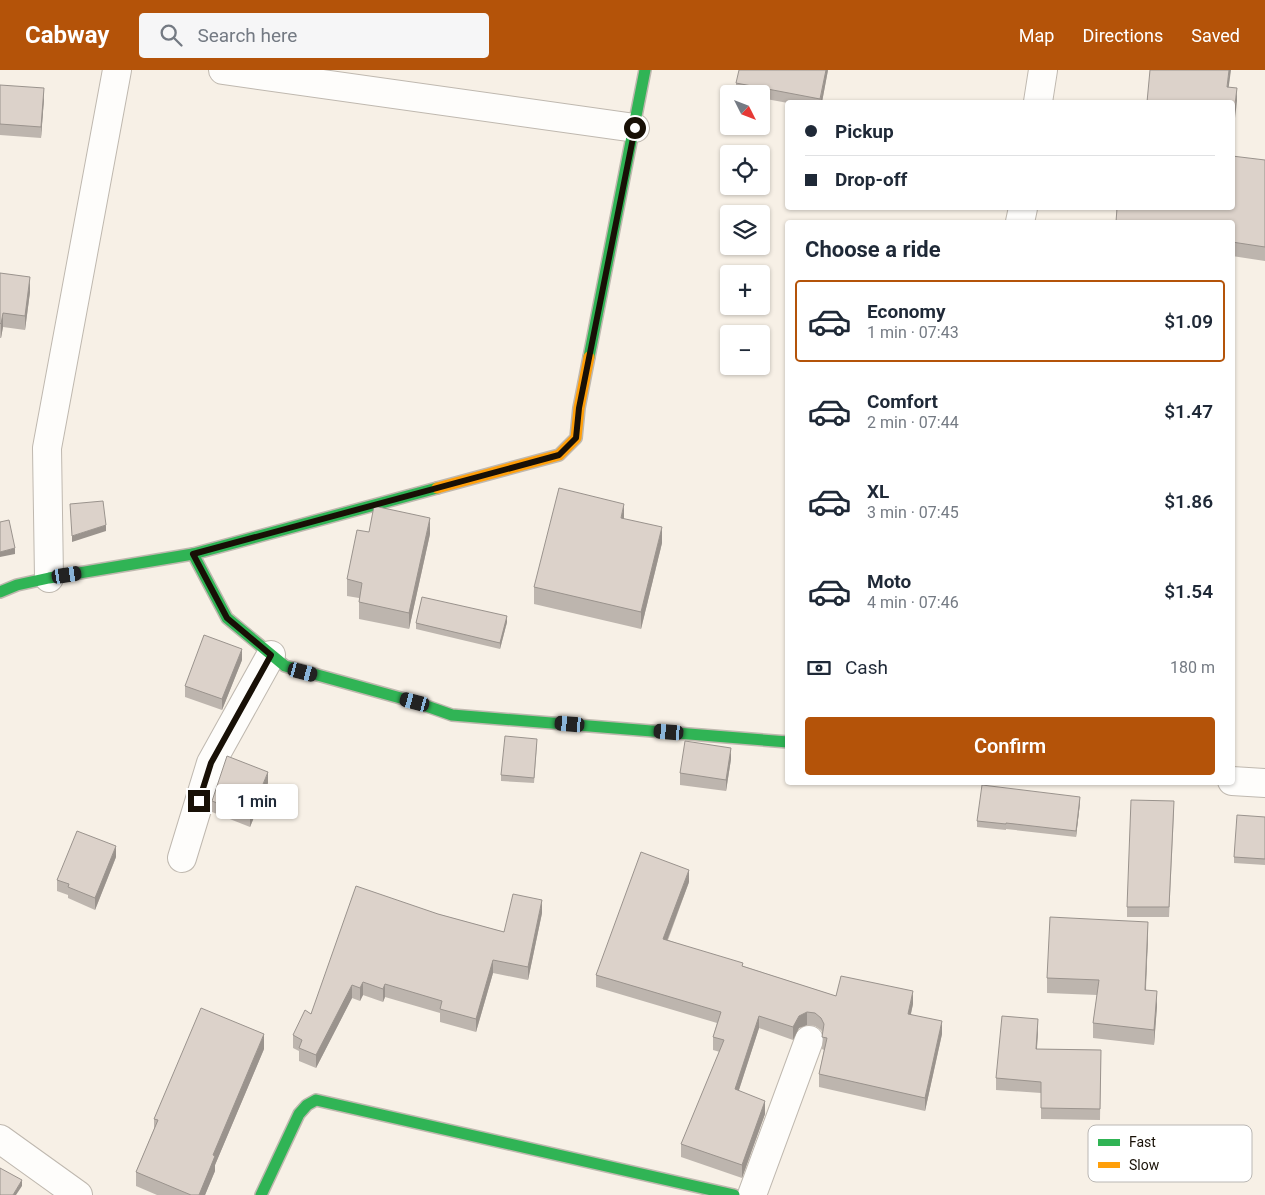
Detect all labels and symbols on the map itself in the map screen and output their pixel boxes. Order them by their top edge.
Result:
north arrow [720,85,770,135]
route start [624,117,646,139]
car [51,565,82,585]
car [286,661,319,683]
car [398,691,431,713]
car [554,715,585,733]
car [653,723,684,741]
callout: 1 min [216,784,299,818]
route end [188,790,210,812]
legend [1088,1125,1252,1182]
text: Fast [1129,1134,1156,1150]
text: Slow [1129,1157,1160,1173]

